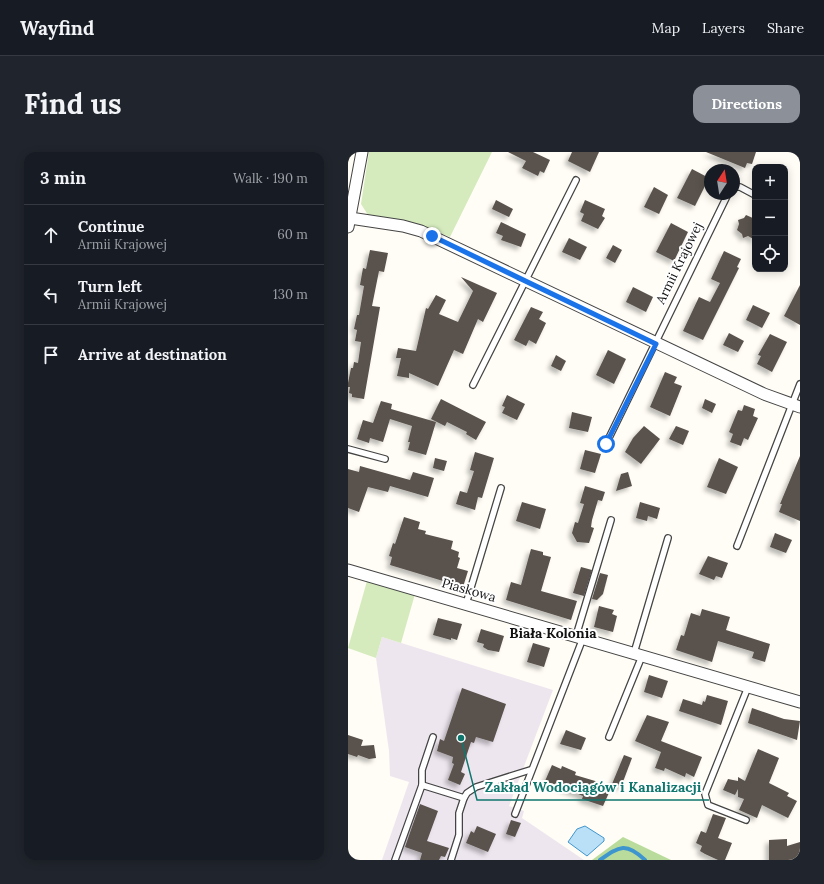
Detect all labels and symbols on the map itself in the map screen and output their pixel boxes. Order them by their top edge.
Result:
north arrow [704,164,740,200]
street label: Armii Krajowej [651,219,706,308]
route end [423,227,441,245]
route start [597,435,615,453]
street label: Piaskowa [440,574,498,606]
district label: Biała Kolonia [509,624,597,642]
callout: Zakład Wodociągów i Kanalizacji [477,774,709,800]
text: Zakład Wodociągów i Kanalizacji [485,778,702,796]

